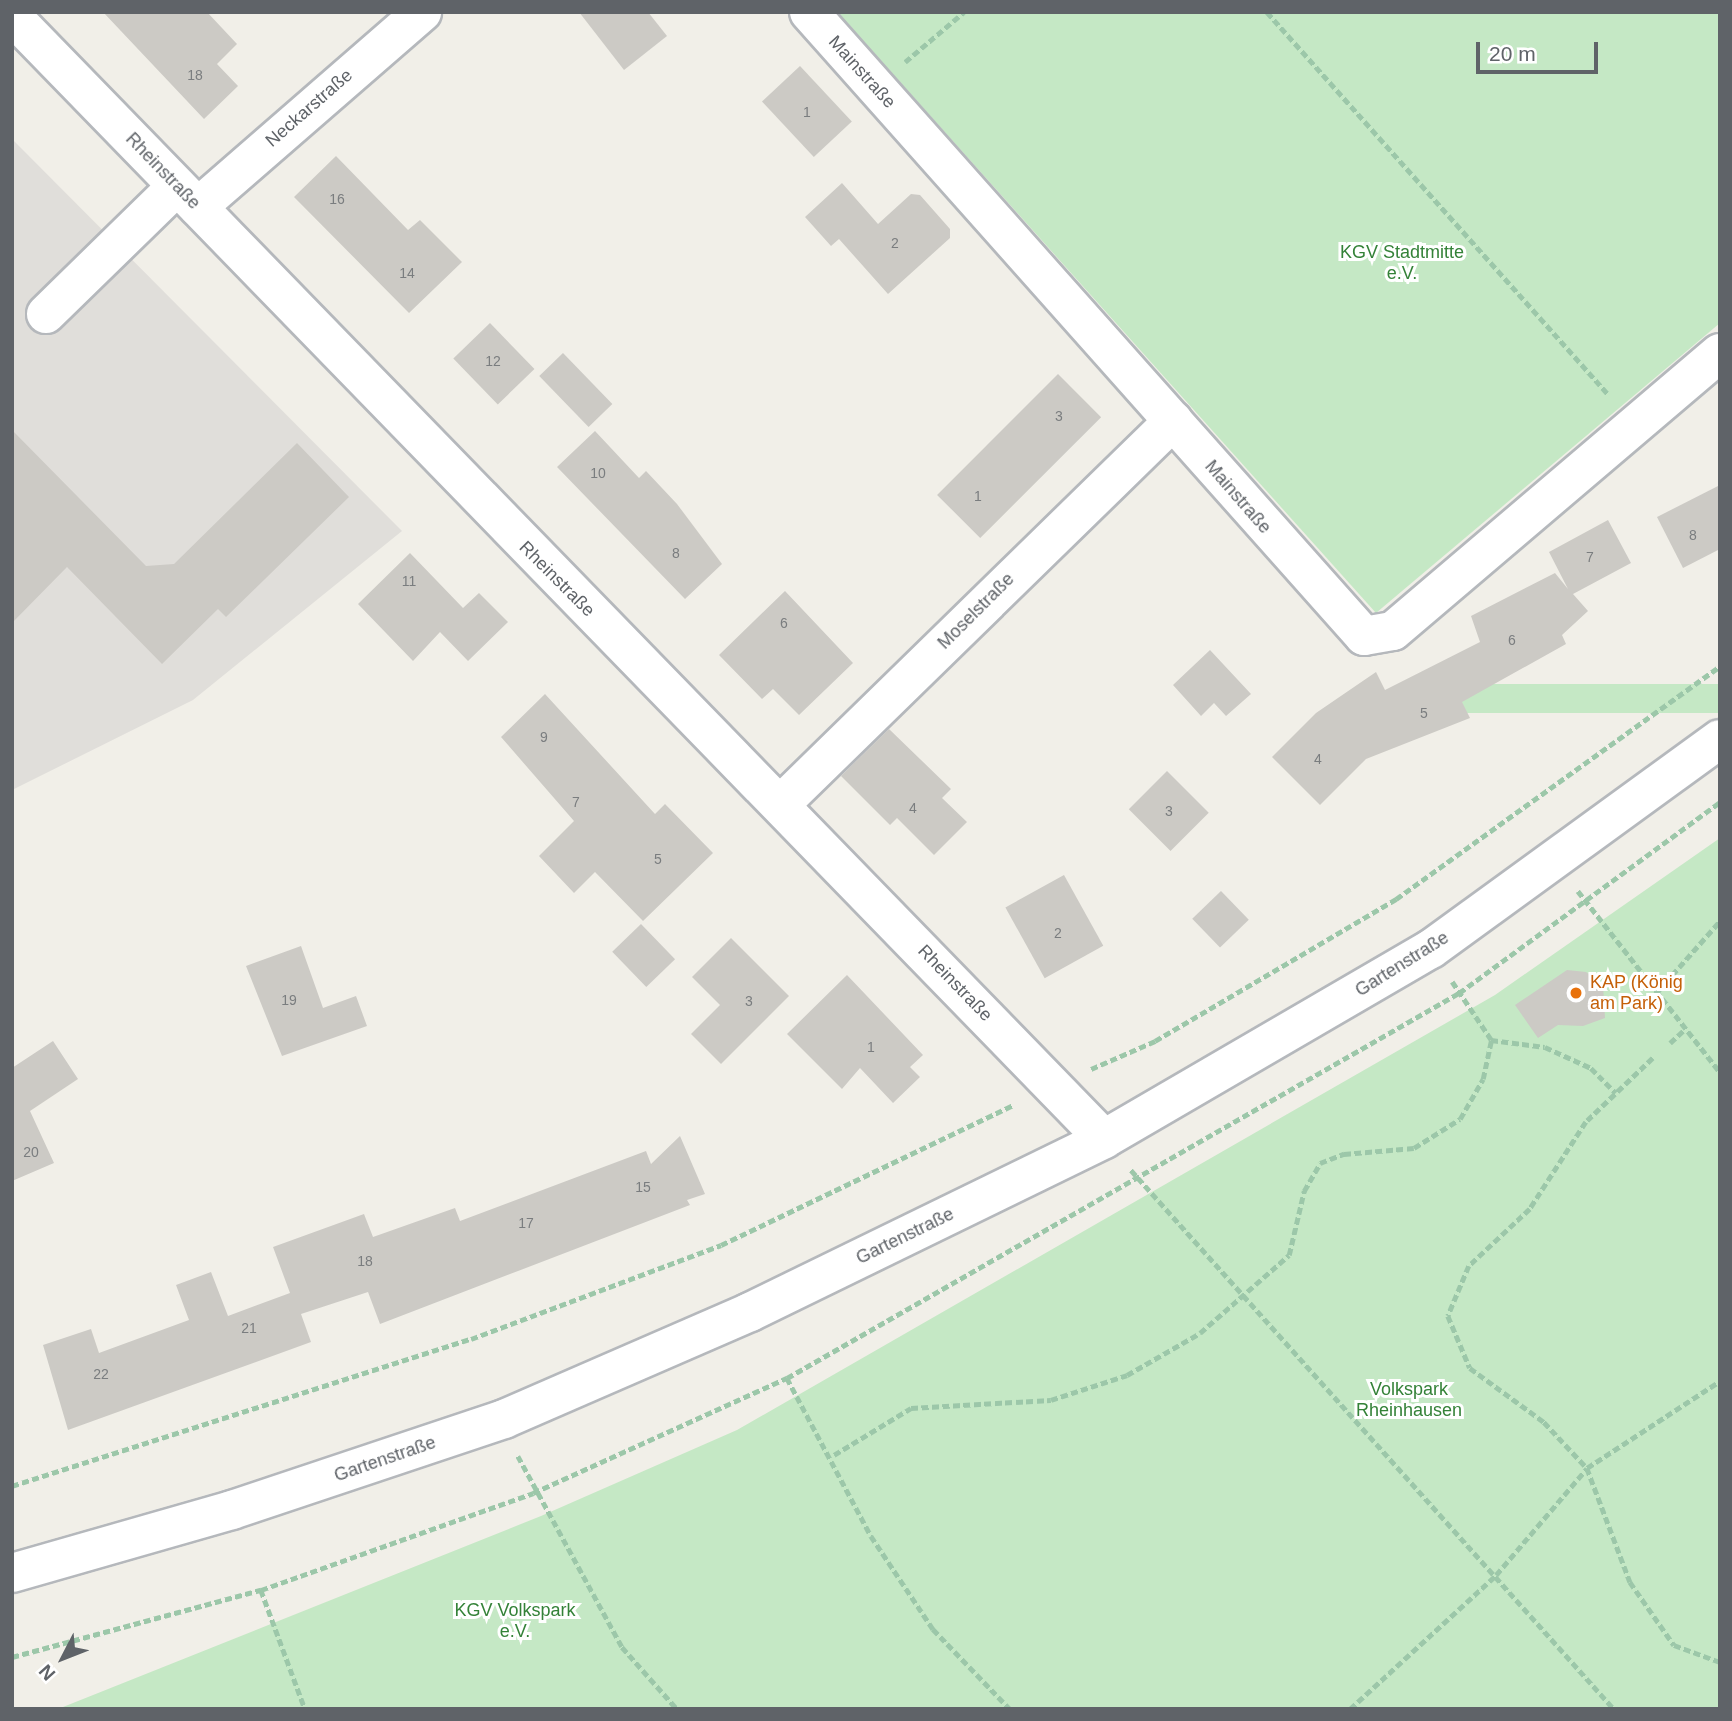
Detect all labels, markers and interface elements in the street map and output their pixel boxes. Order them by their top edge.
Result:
scale bar [1480,28,1602,72]
street label: Mainstraße [824,31,900,113]
text: 20 m [1489,42,1536,65]
street label: Neckarstraße [261,64,357,152]
house number: 18 [187,67,203,83]
house number: 1 [803,104,811,120]
street label: Rheinstraße [121,128,205,214]
house number: 16 [329,191,345,207]
house number: 2 [891,235,899,251]
park label: KGV Stadtmitte e.V. [1340,242,1464,284]
house number: 14 [399,265,415,281]
house number: 12 [485,353,501,369]
house number: 3 [1055,408,1063,424]
street label: Mainstraße [1200,456,1276,538]
house number: 10 [590,465,606,481]
house number: 1 [974,488,982,504]
house number: 8 [1689,527,1697,543]
street label: Rheinstraße [515,537,599,621]
house number: 8 [672,545,680,561]
house number: 7 [1586,549,1594,565]
street label: Moselstraße [933,568,1019,654]
house number: 11 [402,573,416,589]
house number: 6 [780,615,788,631]
house number: 6 [1508,632,1516,648]
house number: 5 [1420,705,1428,721]
house number: 9 [540,729,548,745]
house number: 4 [1314,751,1322,767]
house number: 7 [572,794,580,810]
house number: 4 [909,800,917,816]
house number: 3 [1165,803,1173,819]
house number: 5 [654,851,662,867]
house number: 2 [1054,925,1062,941]
street label: Gartenstraße [1351,927,1453,1001]
street label: Rheinstraße [913,940,997,1026]
place label: KAP (König am Park) [1590,972,1683,1014]
marker: KAP (König am Park) [1568,985,1584,1001]
house number: 19 [281,992,297,1008]
house number: 3 [745,993,753,1009]
house number: 1 [867,1039,875,1055]
house number: 20 [23,1144,39,1160]
house number: 15 [635,1179,651,1195]
street label: Gartenstraße [853,1203,957,1269]
house number: 17 [518,1215,534,1231]
house number: 18 [357,1253,373,1269]
house number: 21 [241,1320,257,1336]
house number: 22 [93,1366,109,1382]
park label: Volkspark Rheinhausen [1356,1379,1462,1422]
street label: Gartenstraße [331,1432,439,1486]
park label: KGV Volkspark e.V. [454,1600,576,1642]
north arrow [28,1623,98,1693]
text: N [35,1660,59,1685]

